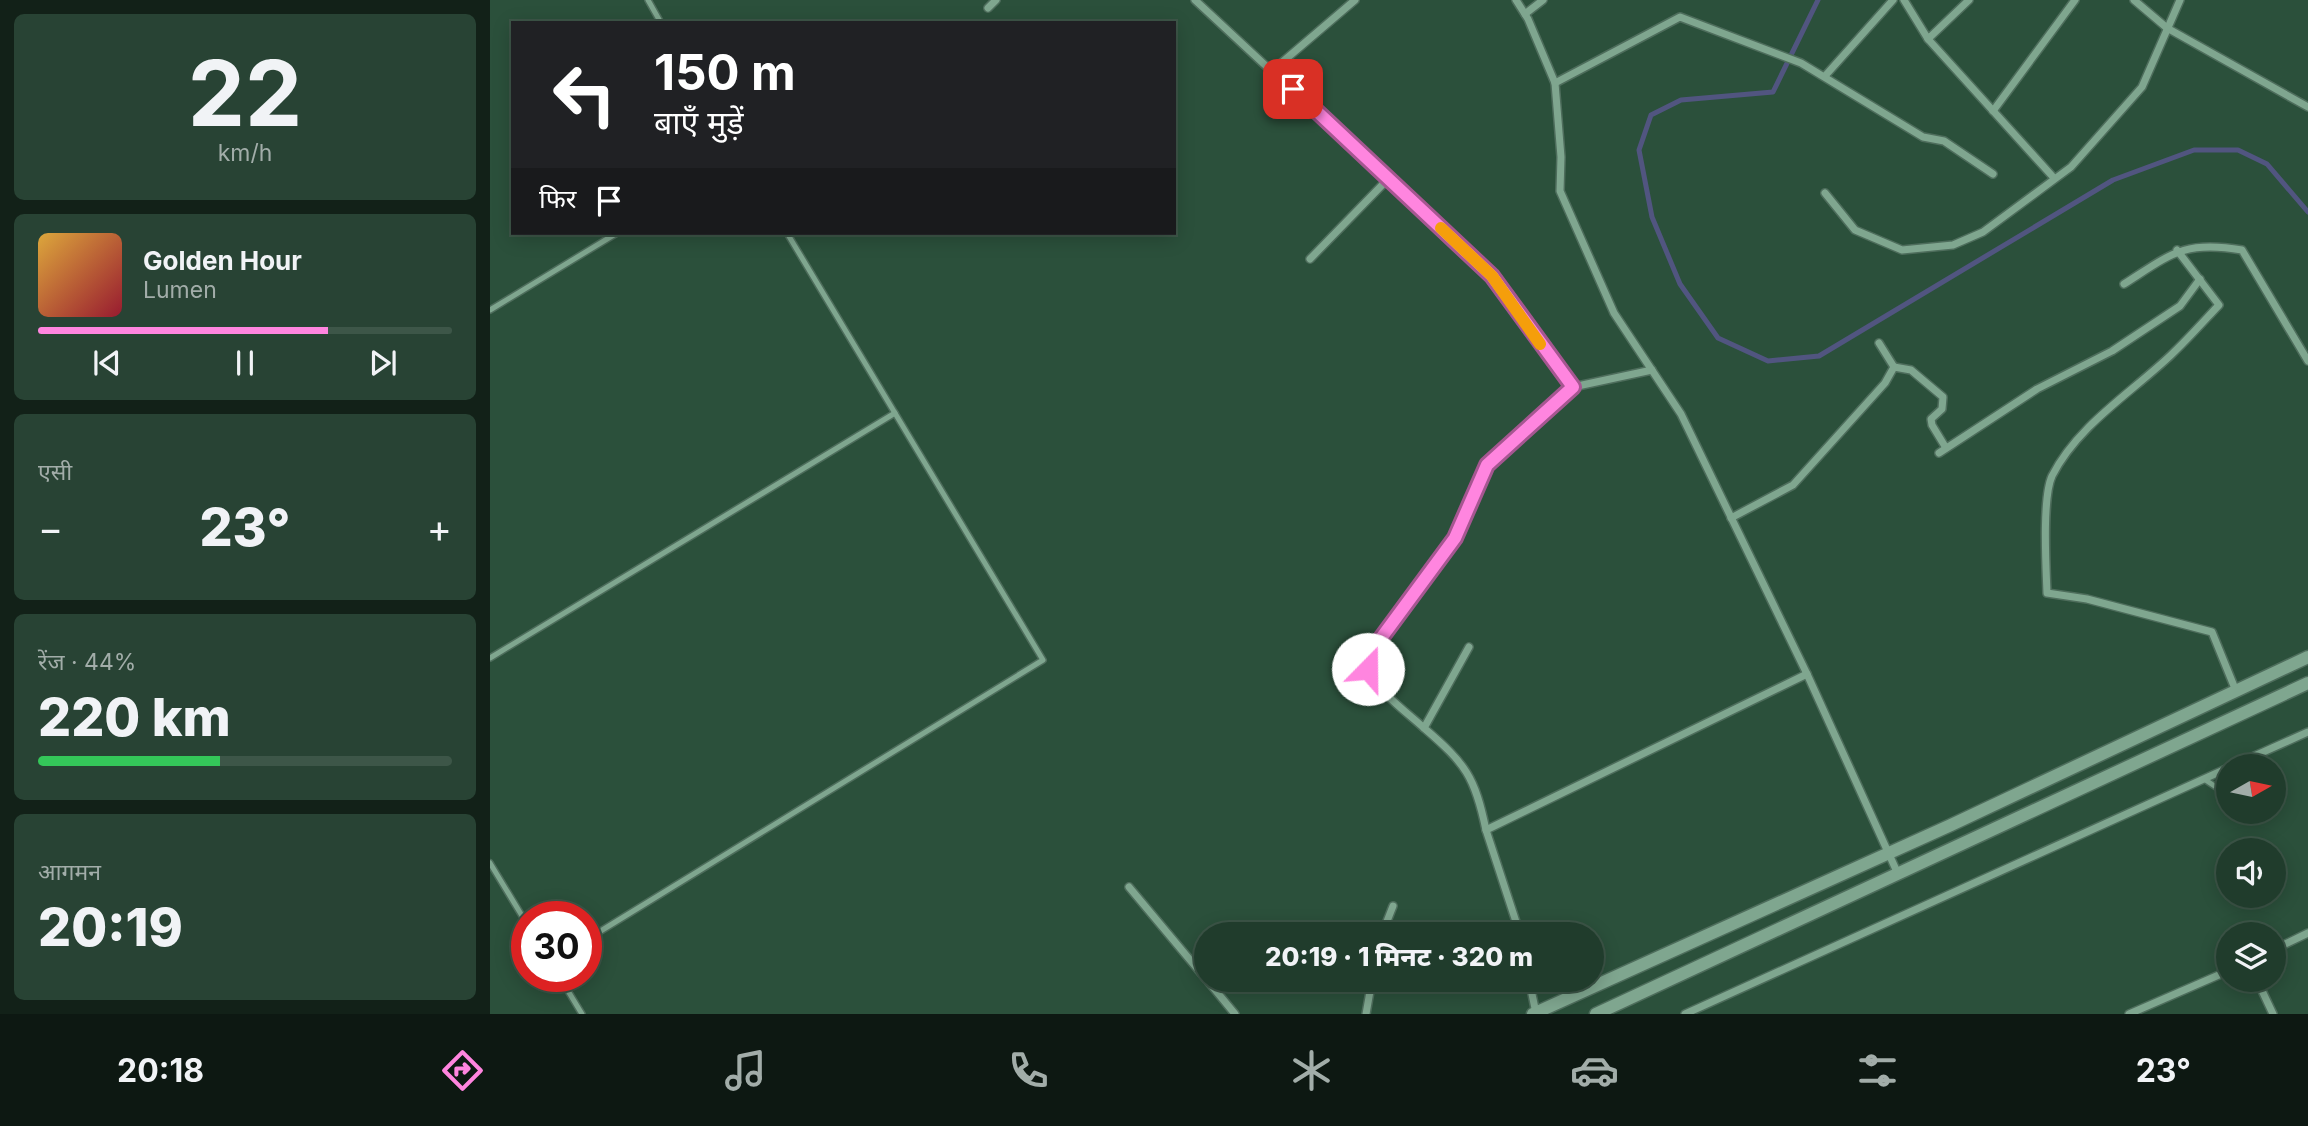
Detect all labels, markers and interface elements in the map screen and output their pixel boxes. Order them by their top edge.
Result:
text: 22 [188,38,302,148]
text: 150 m [654,43,796,102]
icon: left [539,49,630,140]
pin [1263,59,1323,119]
icon: arrive [1274,70,1312,108]
text: बाएँ मुड़ें [654,103,744,142]
text: km/h [218,139,272,167]
icon: arrive [590,182,628,220]
text: फिर [539,183,576,214]
text: Golden Hour [143,245,302,276]
text: Lumen [143,276,217,304]
icon: previous [88,344,126,382]
icon: pause [226,344,264,382]
icon: next [364,344,402,382]
text: एसी [38,458,72,486]
text: 23° [199,496,291,559]
text: − [38,505,63,551]
text: + [427,505,452,551]
position arrow [1331,632,1405,706]
text: रेंज · 44% [38,648,136,676]
text: 220 km [38,686,231,749]
north arrow [2216,754,2286,824]
map controls [2216,754,2286,992]
button: sound [2216,838,2286,908]
text: आगमन [38,858,101,886]
text: 20:19 [38,896,183,959]
speed limit sign: 30 [511,901,602,992]
button: layers [2216,922,2286,992]
text: 20:19 · 1 मिनट · 320 m [1265,941,1533,972]
icon: directions [438,1046,487,1095]
icon: music [721,1046,770,1095]
icon: phone [1004,1046,1053,1095]
icon: climate [1287,1046,1336,1095]
icon: car [1570,1046,1619,1095]
icon: filters [1853,1046,1902,1095]
text: 20:18 [117,1051,204,1090]
text: 23° [2136,1051,2191,1090]

